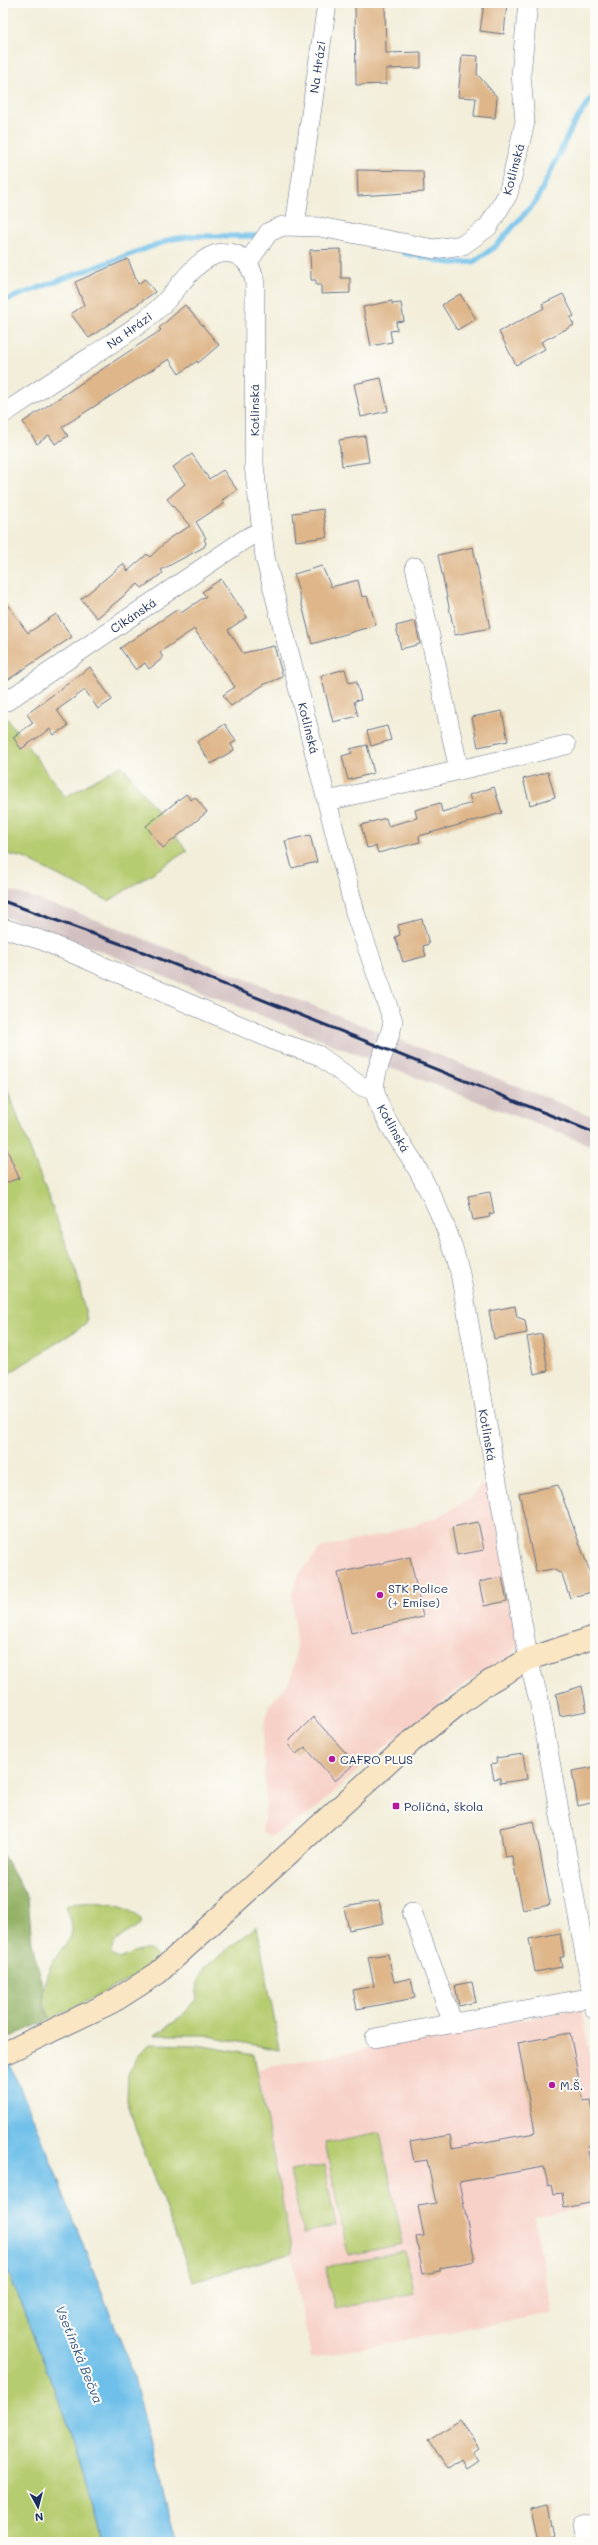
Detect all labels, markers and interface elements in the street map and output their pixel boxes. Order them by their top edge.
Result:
street label: Na Hrázi [305,40,329,94]
street label: Kotlinská [498,141,528,197]
street label: Na Hrázi [103,308,155,352]
street label: Kotlinská [246,384,262,436]
street label: Cikánská [107,594,159,636]
street label: Kotlinská [295,700,323,756]
street label: Kotlinská [374,1101,414,1155]
street label: Kotlinská [476,1408,500,1462]
place label: STK Police (+ Emise) [388,1580,448,1610]
marker: STK Police (+ Emise) [375,1590,385,1600]
place label: CAFRO PLUS [340,1751,413,1767]
marker: CAFRO PLUS [327,1754,337,1764]
place label: Poličná, škola [404,1798,484,1814]
marker: Poličná, škola [391,1801,401,1811]
place label: M.Š. [560,2077,583,2093]
marker: M.Š. [547,2080,557,2090]
water label: Vsetínská Bečva [53,2302,107,2406]
north arrow [18,2487,58,2527]
text: N [34,2509,44,2525]

